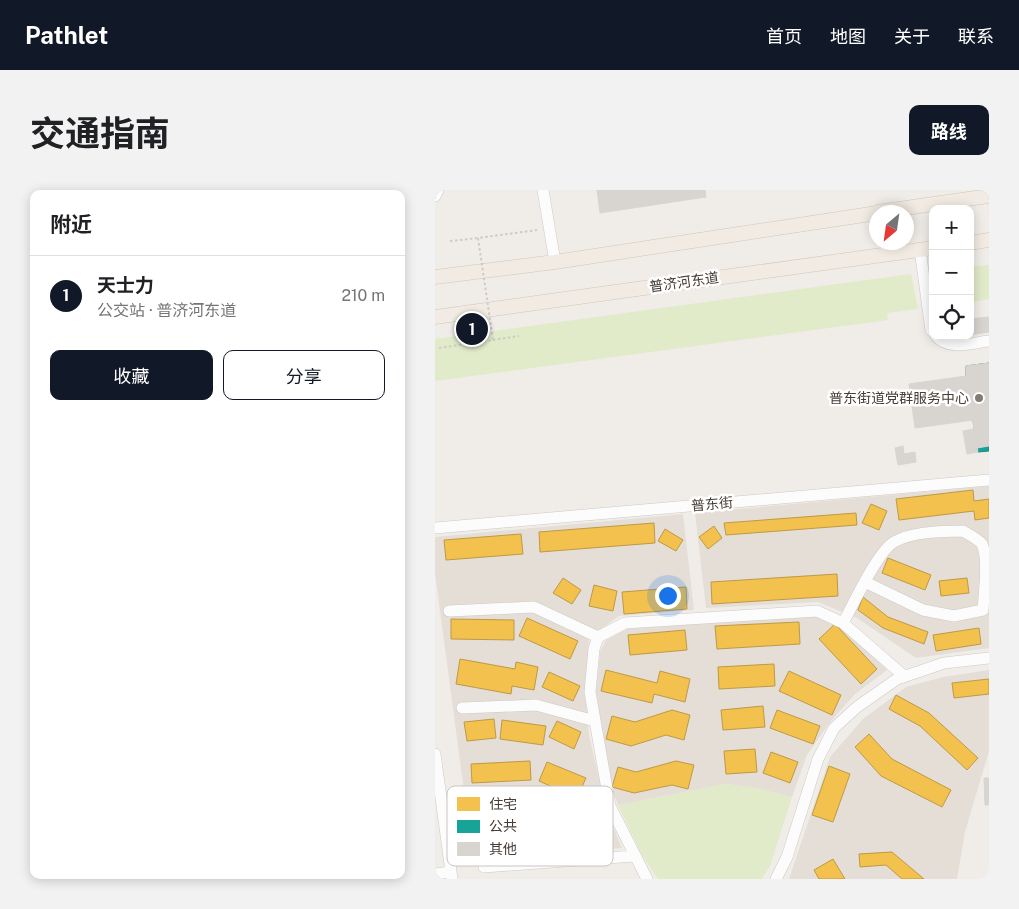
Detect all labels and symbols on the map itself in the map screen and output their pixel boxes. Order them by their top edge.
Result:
north arrow [869,205,914,250]
street label: 普济河东道 [648,269,720,295]
pin: 1 [456,310,488,348]
place label: 普东街道党群服务中心 [829,390,969,406]
marker: 普东街道党群服务中心 [973,392,985,404]
street label: 普东街 [690,494,734,514]
your location [655,583,681,609]
legend [447,786,613,866]
text: 住宅 [489,796,517,812]
text: 公共 [489,818,517,834]
text: 其他 [489,841,517,857]

